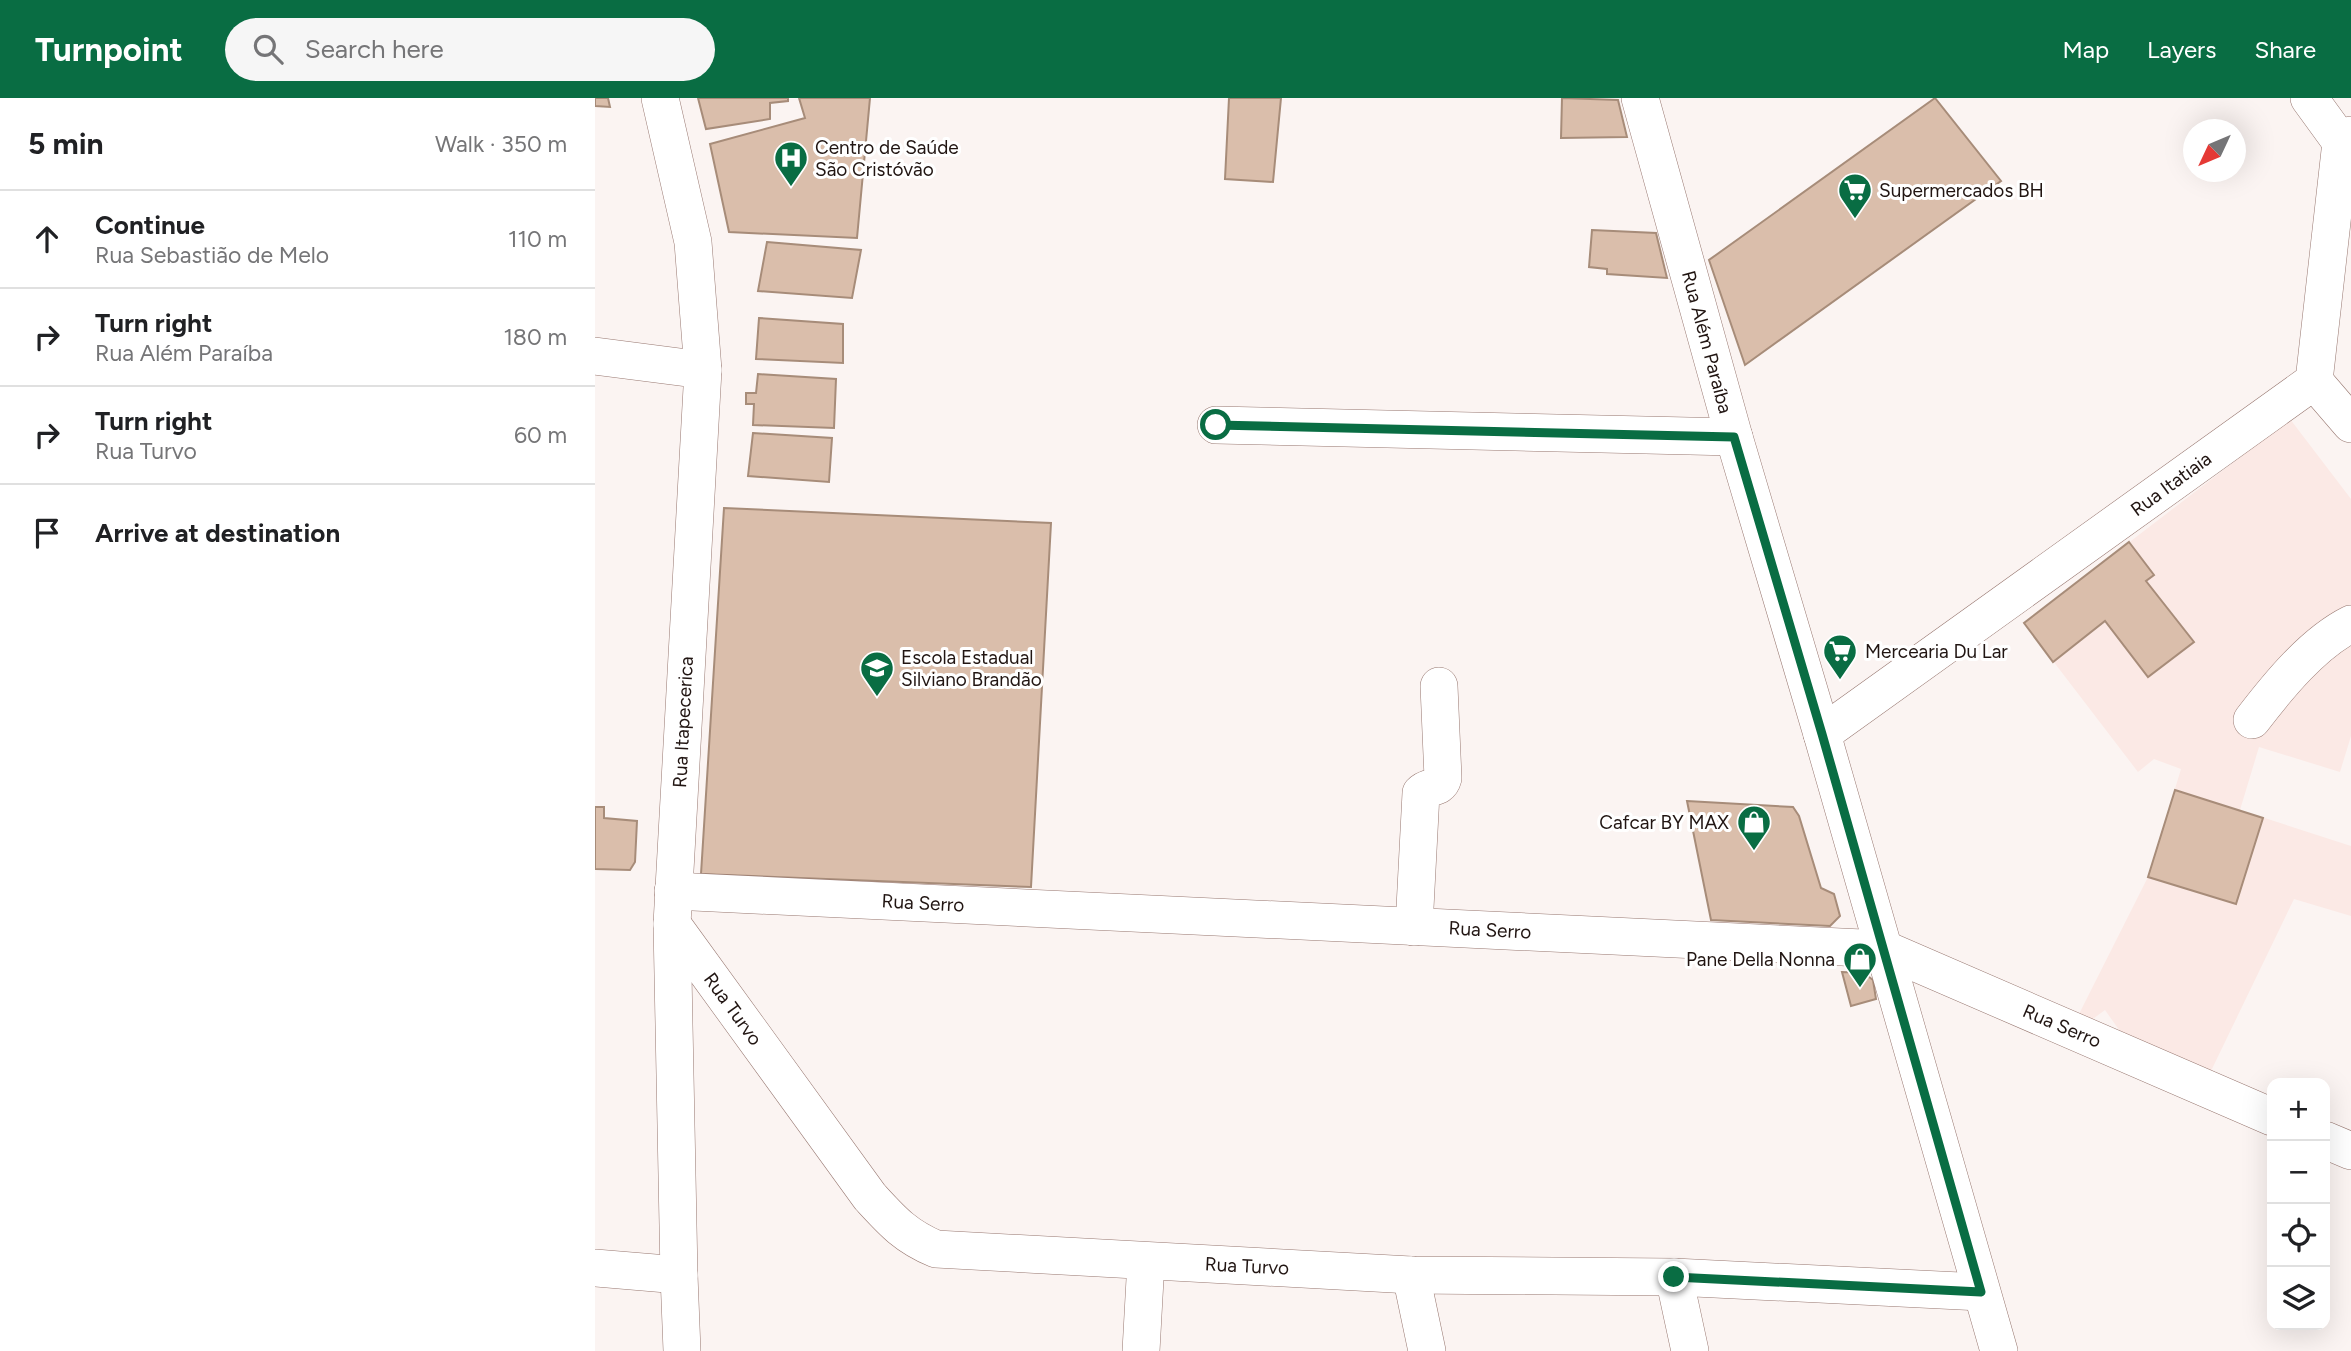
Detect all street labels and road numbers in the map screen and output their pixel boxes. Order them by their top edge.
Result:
street label: Rua Além Paraíba [1677,268,1737,416]
street label: Rua Itatiaia [2126,447,2216,521]
street label: Rua Itapecerica [668,656,698,788]
street label: Rua Serro [881,889,965,917]
street label: Rua Serro [1448,916,1532,944]
street label: Rua Turvo [699,968,767,1050]
street label: Rua Serro [2019,999,2105,1053]
street label: Rua Turvo [1204,1252,1290,1280]

